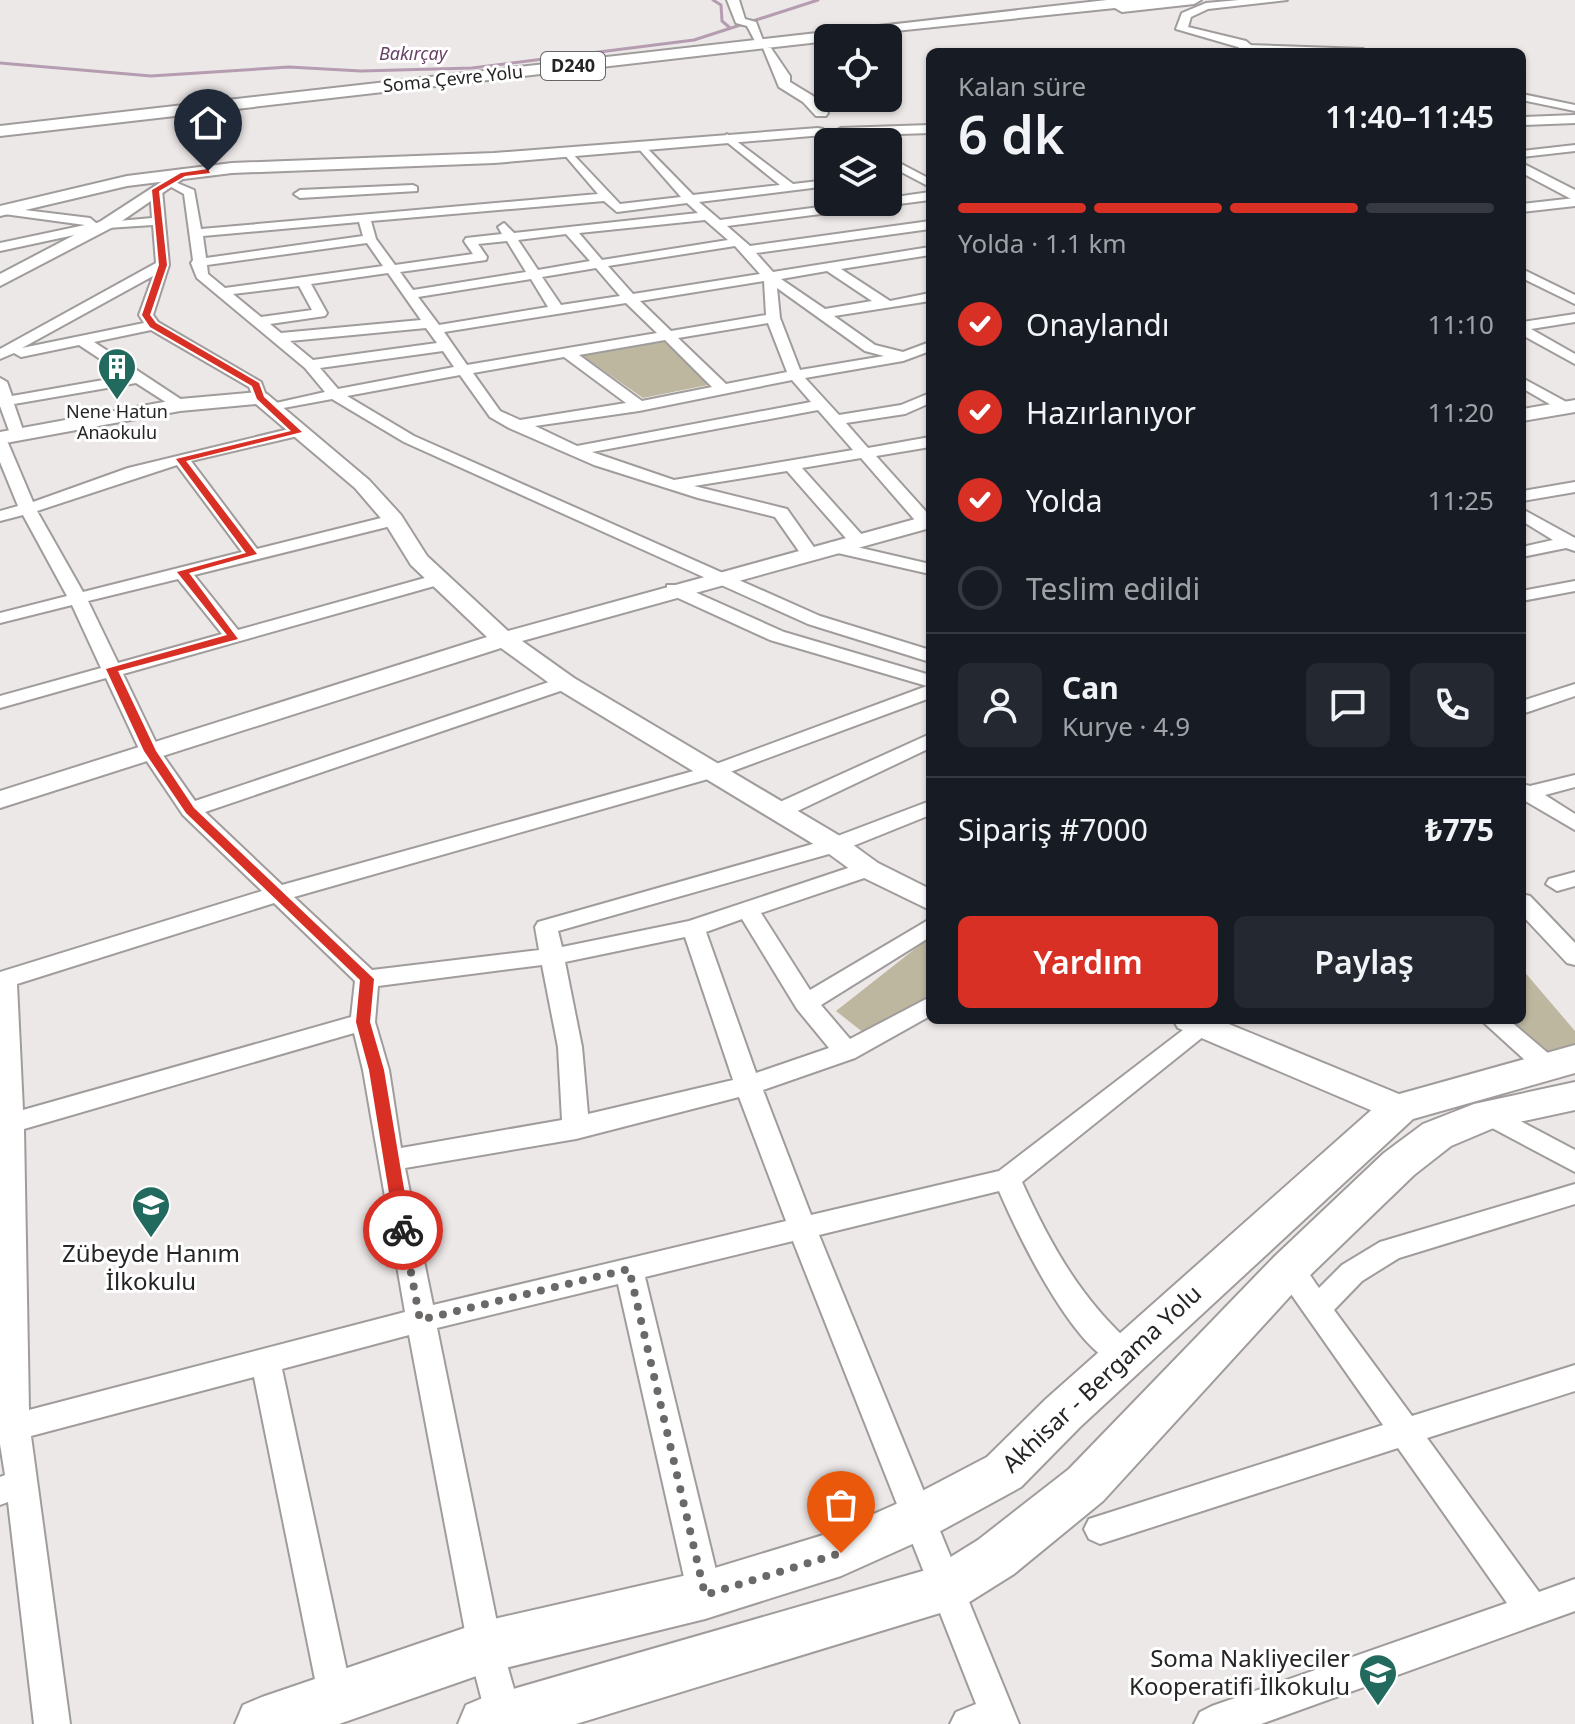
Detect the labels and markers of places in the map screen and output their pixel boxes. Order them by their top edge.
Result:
pin [174,89,242,171]
building icon: Nene Hatun Anaokulu [96,346,138,401]
place label: Nene Hatun Anaokulu [66,399,168,444]
school or university icon: Zübeyde Hanım İlkokulu [130,1184,172,1239]
place label: Zübeyde Hanım İlkokulu [62,1236,240,1297]
pin [807,1471,875,1553]
place label: Soma Nakliyeciler Kooperatifi İlkokulu [1129,1641,1350,1702]
school or university icon: Soma Nakliyeciler Kooperatifi İlkokulu [1357,1652,1399,1707]

